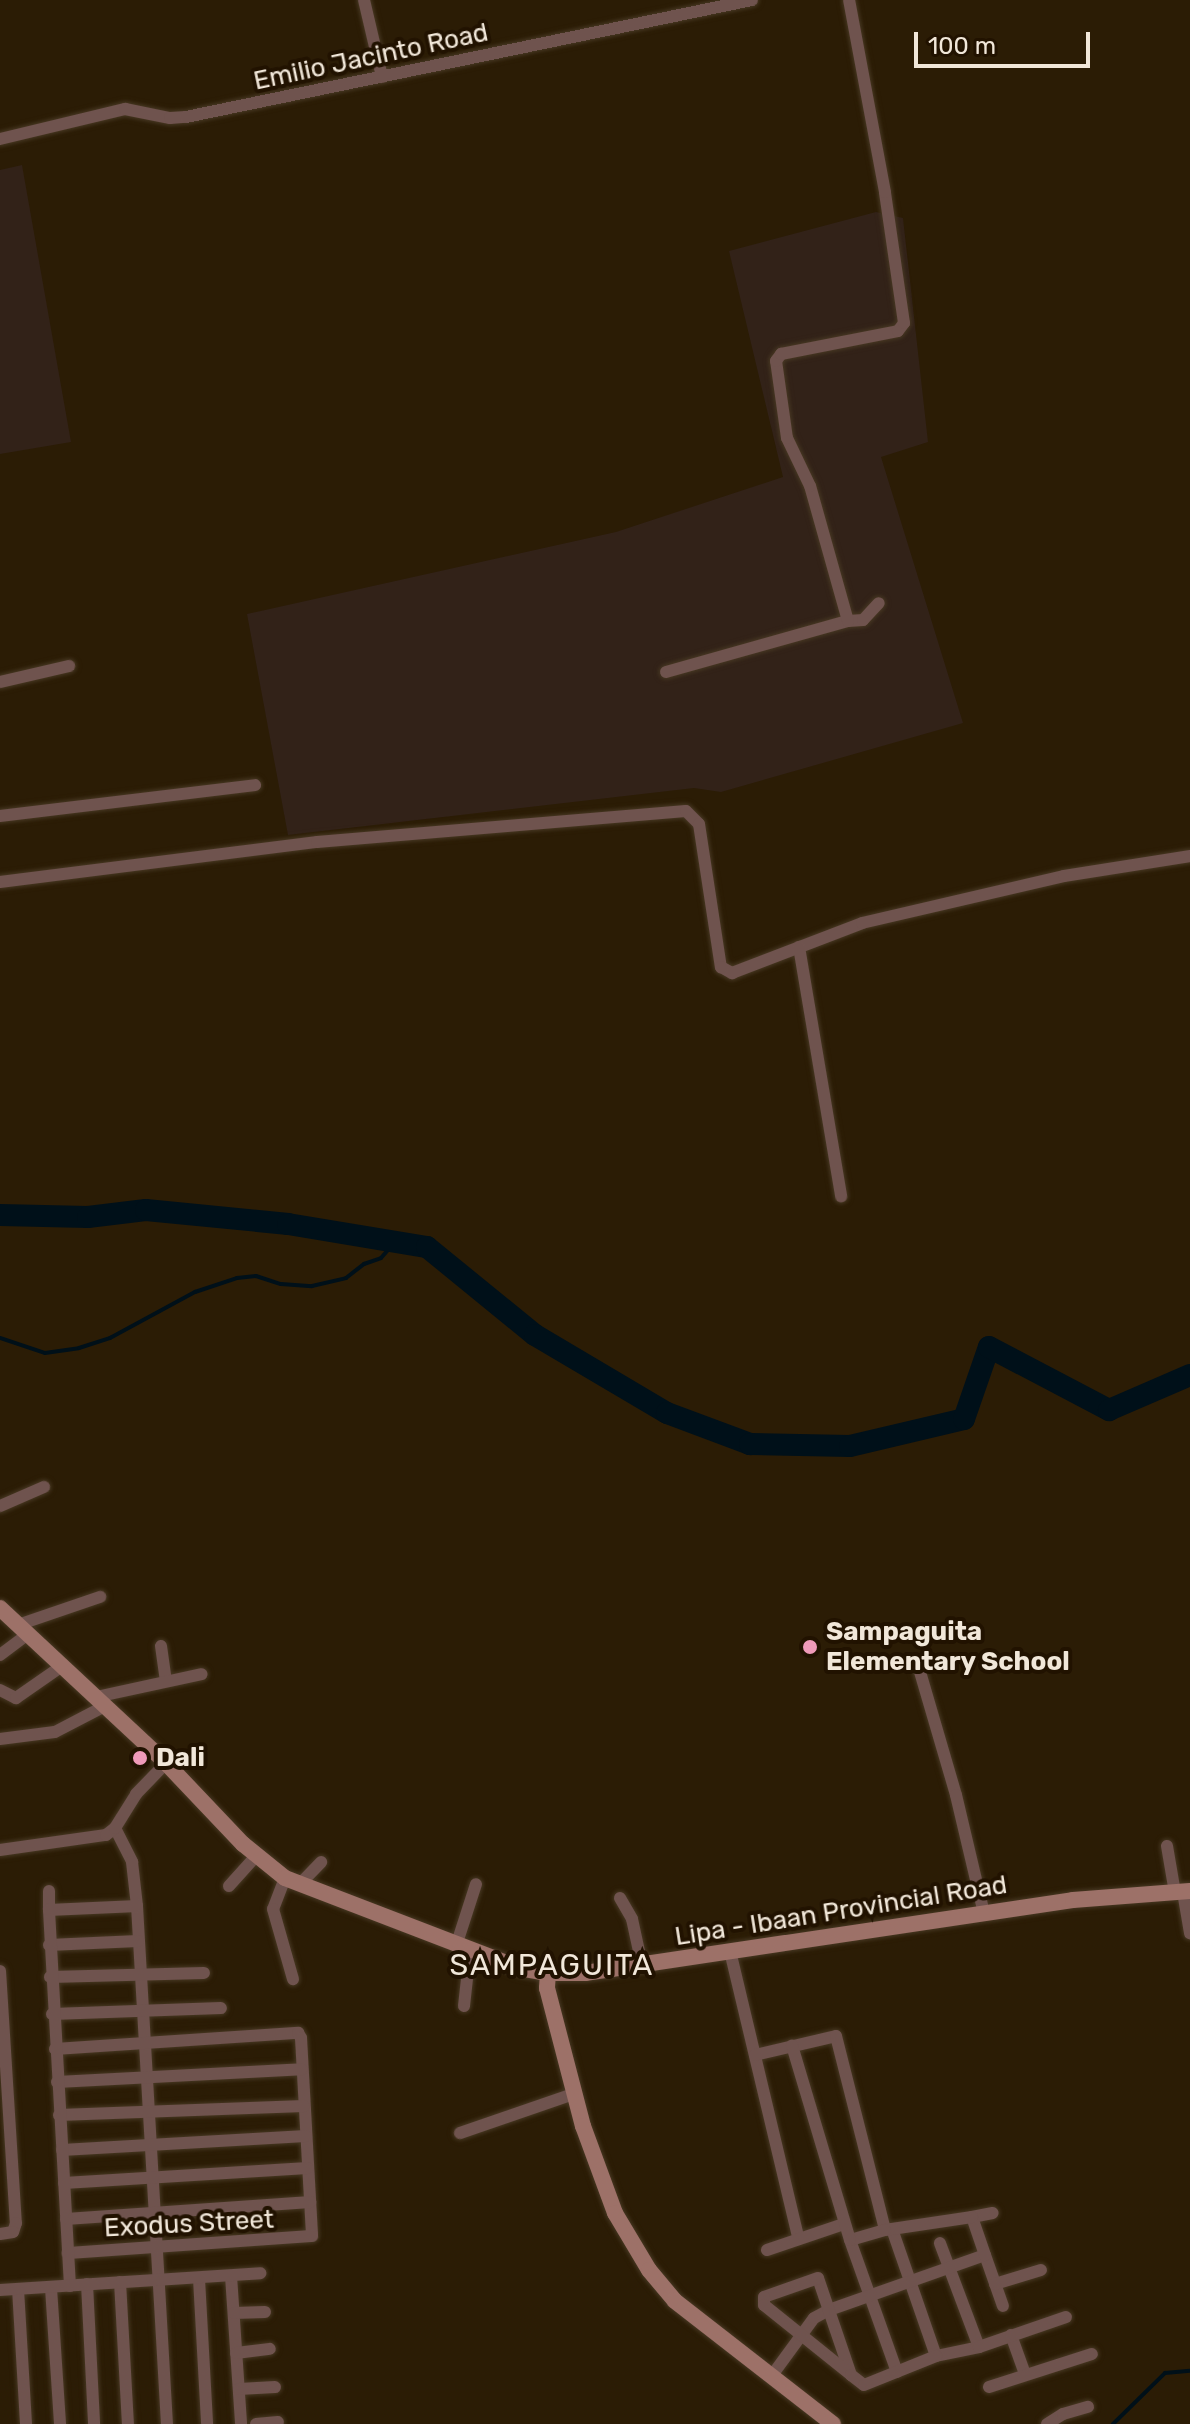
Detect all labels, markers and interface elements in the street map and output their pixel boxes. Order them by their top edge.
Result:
scale bar [918,16,1094,66]
street label: Emilio Jacinto Road [251,17,491,97]
text: 100 m [928,32,996,60]
place label: Sampaguita Elementary School [826,1616,1070,1678]
marker: Sampaguita Elementary School [801,1638,819,1656]
place label: Dali [156,1742,205,1774]
marker: Dali [131,1749,149,1767]
street label: Lipa - Ibaan Provincial Road [673,1869,1009,1953]
district label: SAMPAGUITA [450,1947,654,1983]
street label: Exodus Street [103,2204,275,2244]

